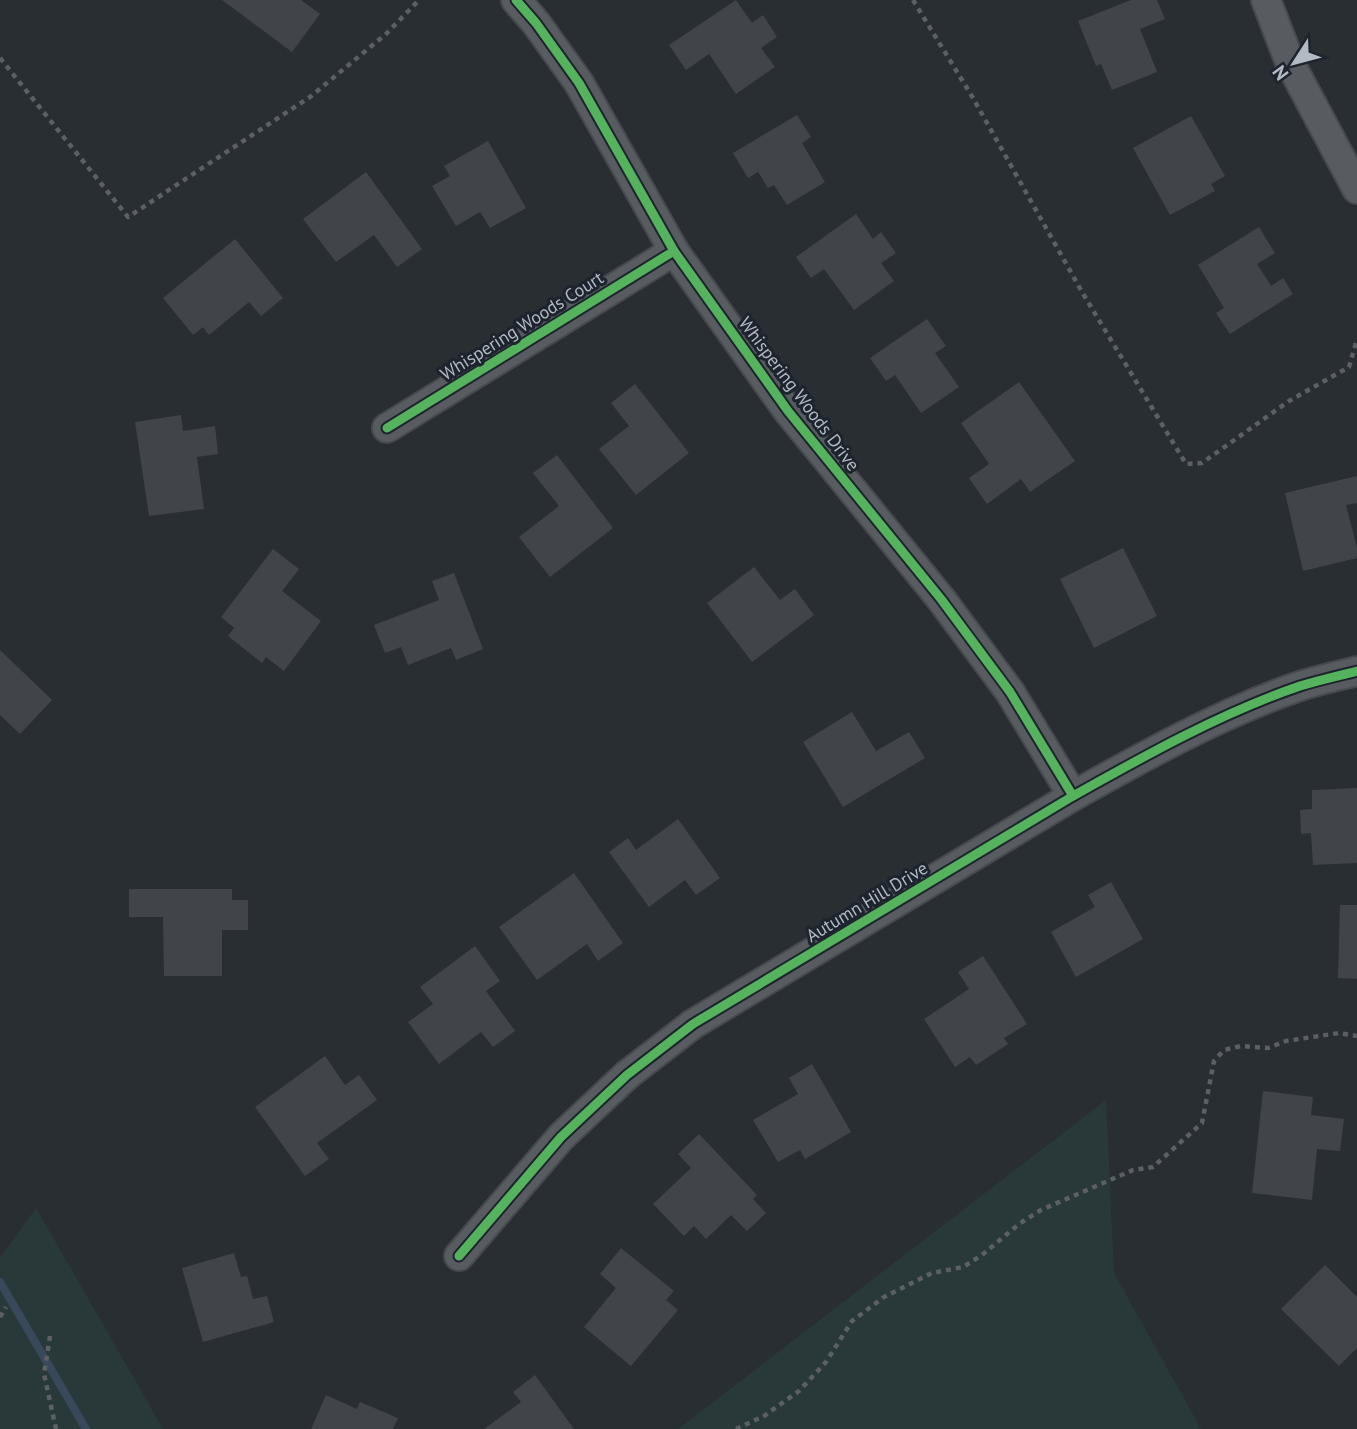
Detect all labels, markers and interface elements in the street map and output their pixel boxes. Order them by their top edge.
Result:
north arrow [1259,28,1329,98]
text: N [1267,61,1294,85]
street label: Whispering Woods Court [436,266,608,385]
street label: Whispering Woods Drive [734,312,865,475]
street label: Autumn Hill Drive [802,856,932,947]

